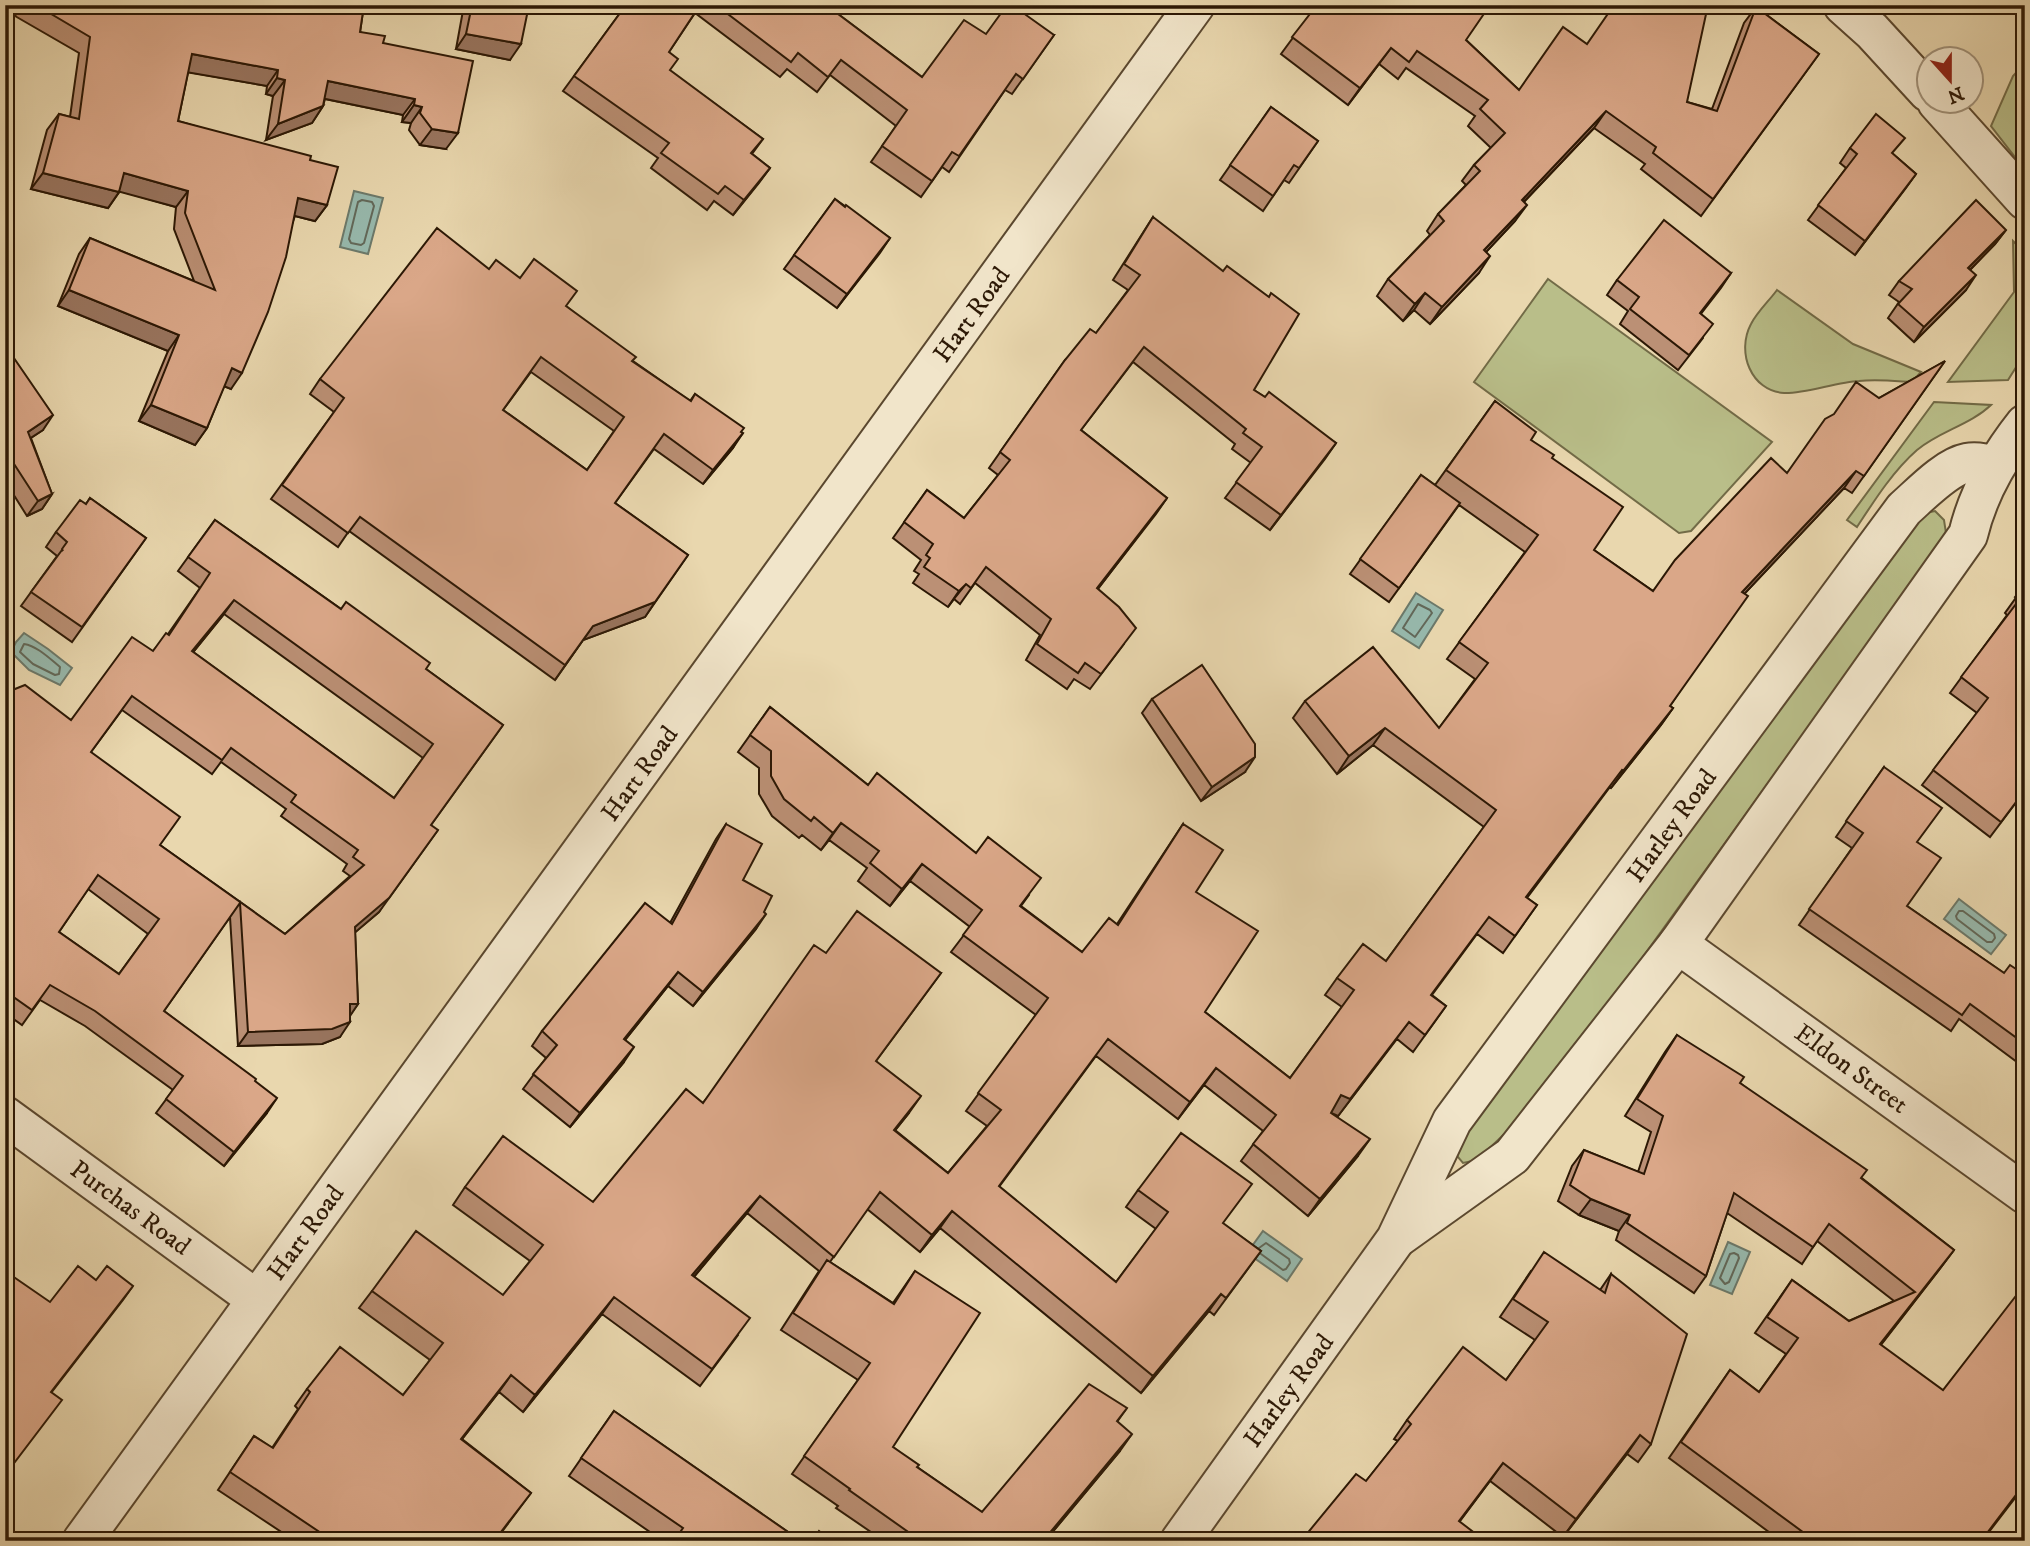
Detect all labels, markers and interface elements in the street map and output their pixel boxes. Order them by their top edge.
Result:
north arrow [1914,46,1984,116]
text: N [1944,81,1967,108]
street label: Hart Road [926,261,1018,369]
street label: Hart Road [594,720,686,828]
street label: Harley Road [1620,763,1725,889]
street label: Eldon Street [1788,1017,1914,1122]
street label: Purchas Road [63,1153,197,1263]
street label: Hart Road [260,1179,352,1287]
street label: Harley Road [1237,1328,1342,1454]

